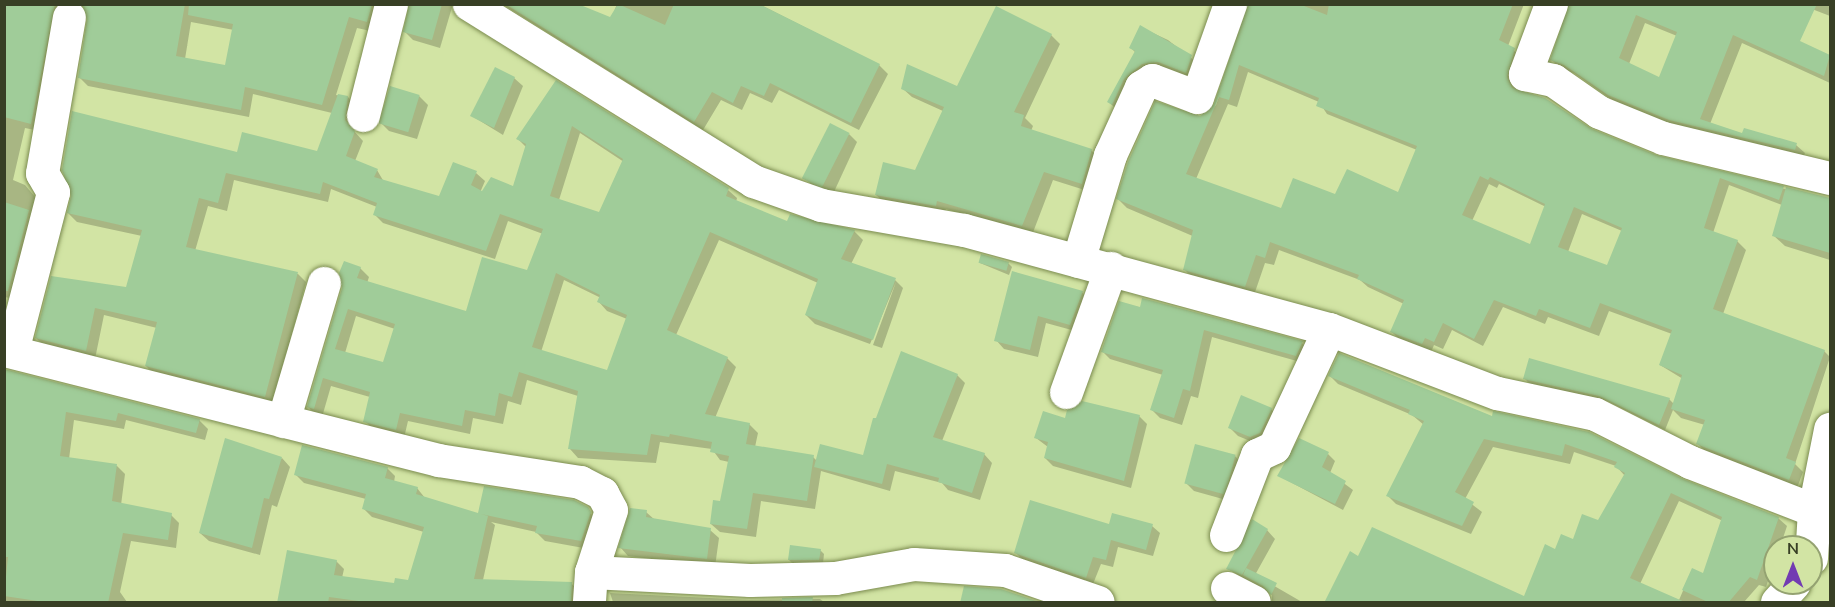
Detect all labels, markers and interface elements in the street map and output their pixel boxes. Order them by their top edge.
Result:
north arrow [1763,535,1823,595]
text: N [1787,538,1799,560]

